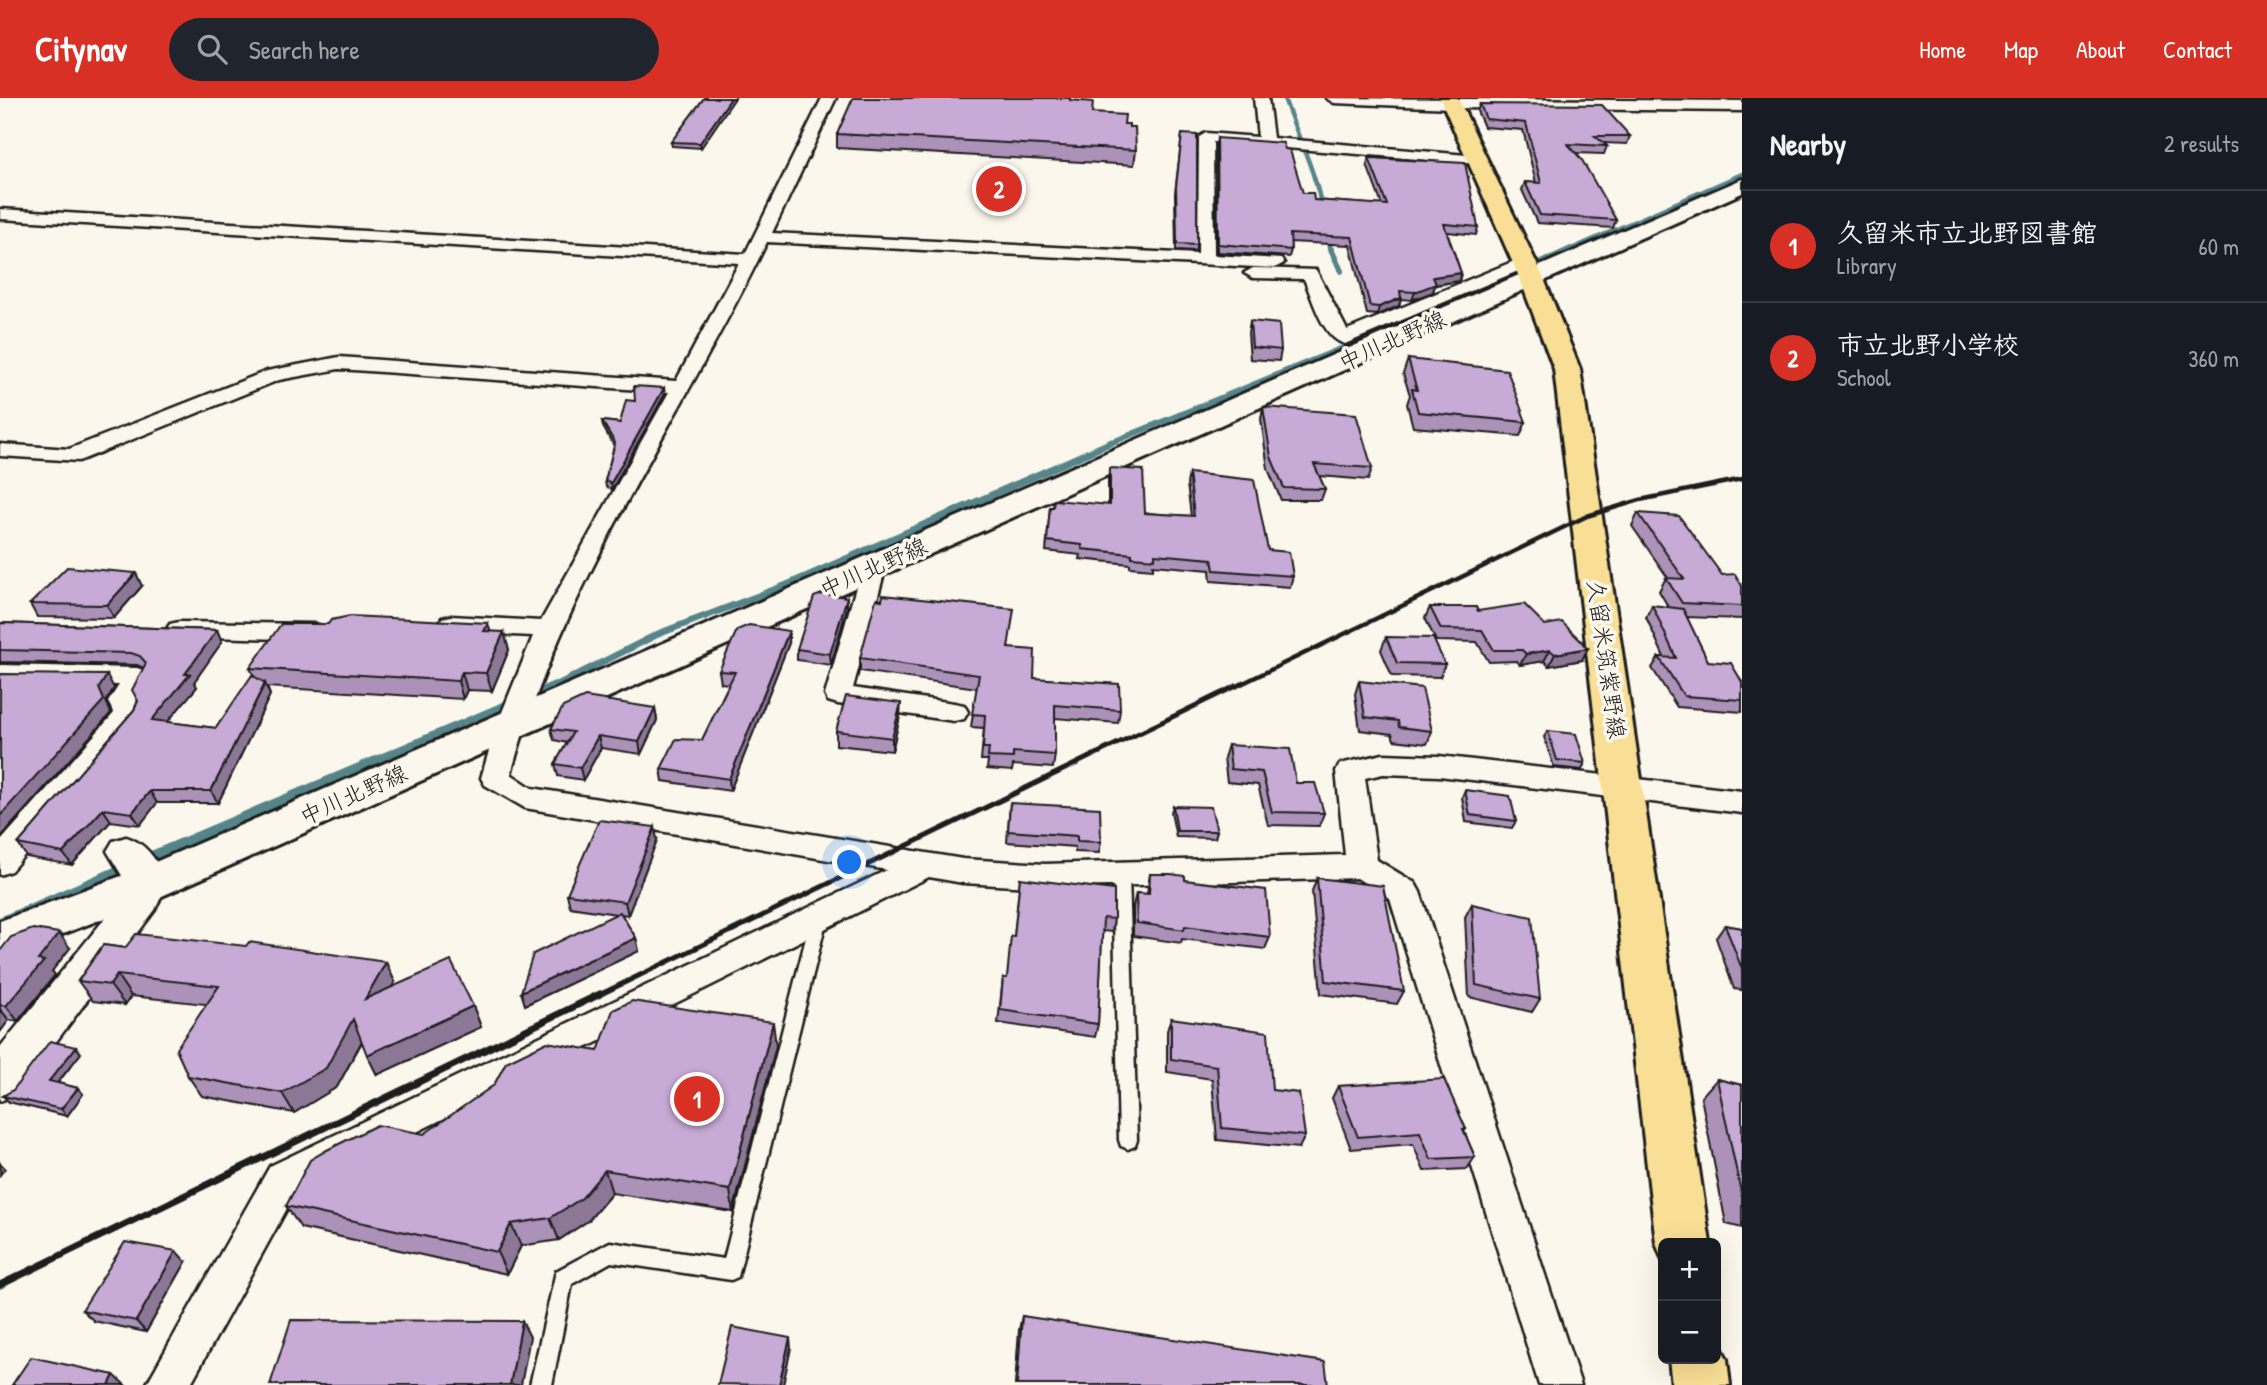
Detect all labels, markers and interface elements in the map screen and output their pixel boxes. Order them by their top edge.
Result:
search box [169,18,659,81]
text: Citynav [35,27,127,71]
icon: search [193,30,231,68]
text: Search here [249,32,360,67]
text: Home [1919,33,1966,65]
text: Map [2004,33,2038,65]
text: About [2076,33,2125,65]
text: Contact [2163,33,2232,65]
text: Nearby [1770,124,1846,164]
text: 2 results [2164,128,2239,159]
pin: 2 [976,163,1022,215]
text: 久留米市立北野図書館 [1837,215,2097,250]
text: 1 [1789,231,1797,262]
text: 60 m [2199,231,2239,262]
text: Library [1837,250,1897,281]
street label: 中川北野線 [1333,302,1451,378]
text: 市立北野小学校 [1837,327,2019,362]
text: 2 [1788,343,1798,374]
text: 360 m [2188,343,2239,374]
text: School [1837,362,1891,393]
street label: 中川北野線 [814,529,932,605]
street label: 久留米筑紫野線 [1580,577,1634,741]
street label: 中川北野線 [294,756,412,832]
your location [832,845,866,879]
pin: 1 [674,1073,720,1125]
map controls [1658,1238,1721,1364]
button: + [1658,1238,1721,1301]
button: − [1658,1301,1721,1364]

